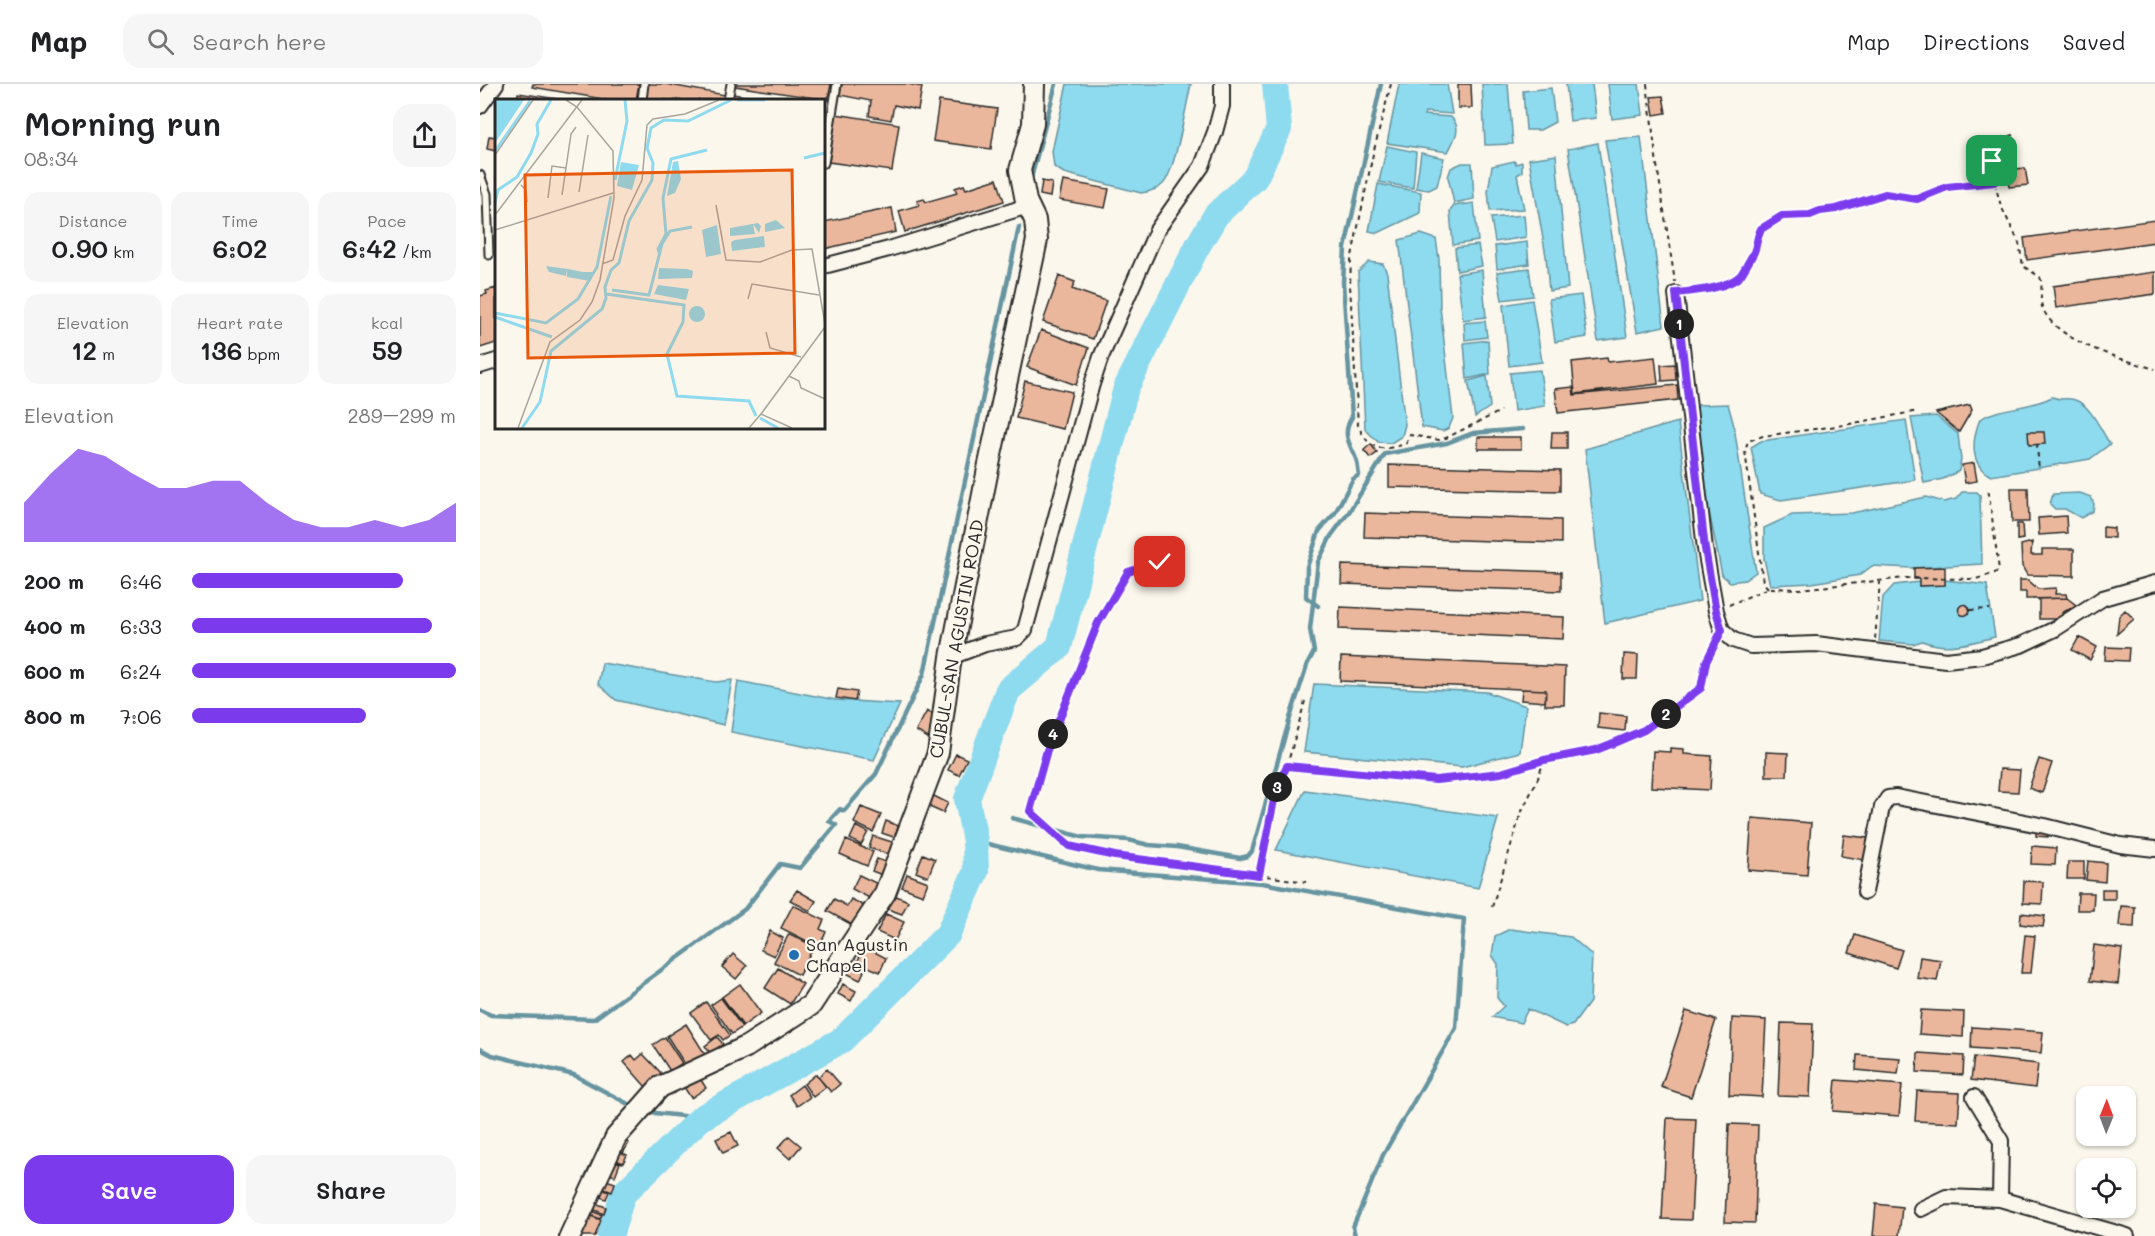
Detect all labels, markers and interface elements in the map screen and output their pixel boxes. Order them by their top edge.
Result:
search box [123,14,543,68]
text: Map [30,23,87,59]
icon: search [144,25,177,58]
text: Search here [192,27,326,56]
text: Map [1847,28,1890,55]
text: Directions [1923,28,2030,55]
text: Saved [2063,28,2125,55]
inset map [495,99,825,429]
text: Morning run [24,101,221,144]
button: share [393,104,456,167]
pin [1966,135,2017,186]
icon: arrive [1975,144,2008,177]
text: 08:34 [24,145,78,171]
text: Distance [59,210,127,231]
text: Time [222,210,258,231]
text: Pace [367,210,407,231]
text: 0.90 [52,231,108,265]
text: 6:02 [213,231,267,265]
text: 6:42 [342,231,397,265]
text: km [108,241,134,262]
text: /km [397,241,432,262]
pin: 1 [1664,309,1694,339]
text: Elevation [57,312,129,333]
text: Heart rate [197,312,283,333]
text: kcal [371,312,403,333]
text: 1 [1675,313,1683,334]
text: 12 [71,333,97,367]
text: 136 [200,333,242,367]
text: 59 [372,333,402,367]
text: m [97,343,115,364]
text: bpm [242,343,280,364]
text: Elevation [24,402,114,428]
text: 289–299 m [347,402,456,428]
street label: CUBUL-SAN AGUSTIN ROAD [923,517,989,760]
pin [1134,536,1185,587]
icon: check [1143,545,1176,578]
text: 200 m [24,568,84,594]
text: 6:46 [120,568,162,594]
text: 400 m [24,613,85,639]
text: 6:33 [120,613,162,639]
text: 600 m [24,658,85,684]
text: 6:24 [120,658,161,684]
pin: 2 [1651,699,1681,729]
text: 800 m [24,703,85,729]
text: 7:06 [120,703,162,729]
text: 2 [1662,703,1670,724]
pin: 4 [1038,719,1068,749]
text: 4 [1048,723,1058,744]
pin: 3 [1262,772,1292,802]
text: 3 [1272,776,1282,797]
place label: San Agustin Chapel [806,932,908,977]
marker: San Agustin Chapel [787,948,801,962]
north arrow [2076,1086,2136,1146]
map controls [2076,1086,2136,1218]
button: Save [24,1155,234,1224]
button: Share [246,1155,456,1224]
button: locate [2076,1158,2136,1218]

